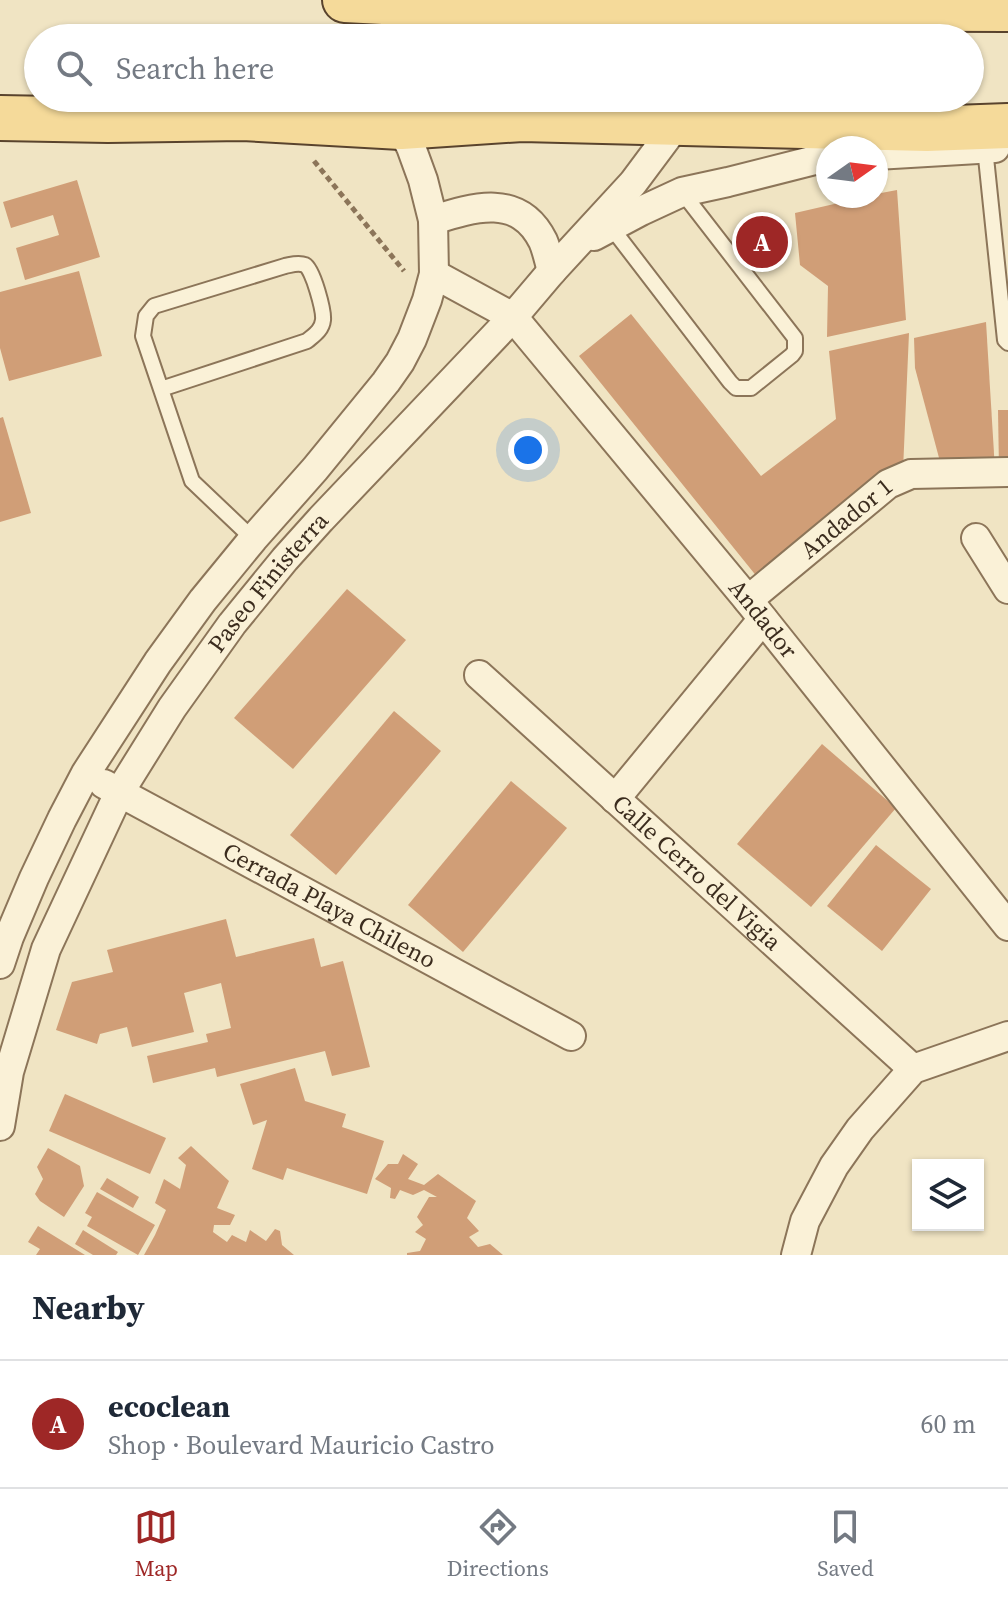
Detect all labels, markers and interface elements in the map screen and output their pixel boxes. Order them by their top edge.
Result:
search box [24,24,984,112]
icon: search [52,46,96,90]
text: Search here [116,48,274,89]
north arrow [816,136,888,208]
pin: A [736,212,788,272]
your location [508,430,548,470]
street label: Andador 1 [793,470,899,566]
street label: Paseo Finisterra [200,504,336,659]
street label: Andador [721,572,805,665]
street label: Calle Cerro del Vigia [605,787,789,958]
street label: Cerrada Playa Chileno [217,834,442,976]
map controls [912,1159,984,1231]
button: layers [912,1159,984,1231]
text: Nearby [32,1284,145,1330]
text: ecoclean [108,1386,230,1427]
text: A [49,1406,67,1442]
text: 60 m [921,1406,976,1442]
text: Shop · Boulevard Mauricio Castro [108,1427,495,1463]
tab: Map [134,1505,178,1583]
tab: Directions [447,1505,549,1583]
tab: Saved [817,1505,874,1583]

